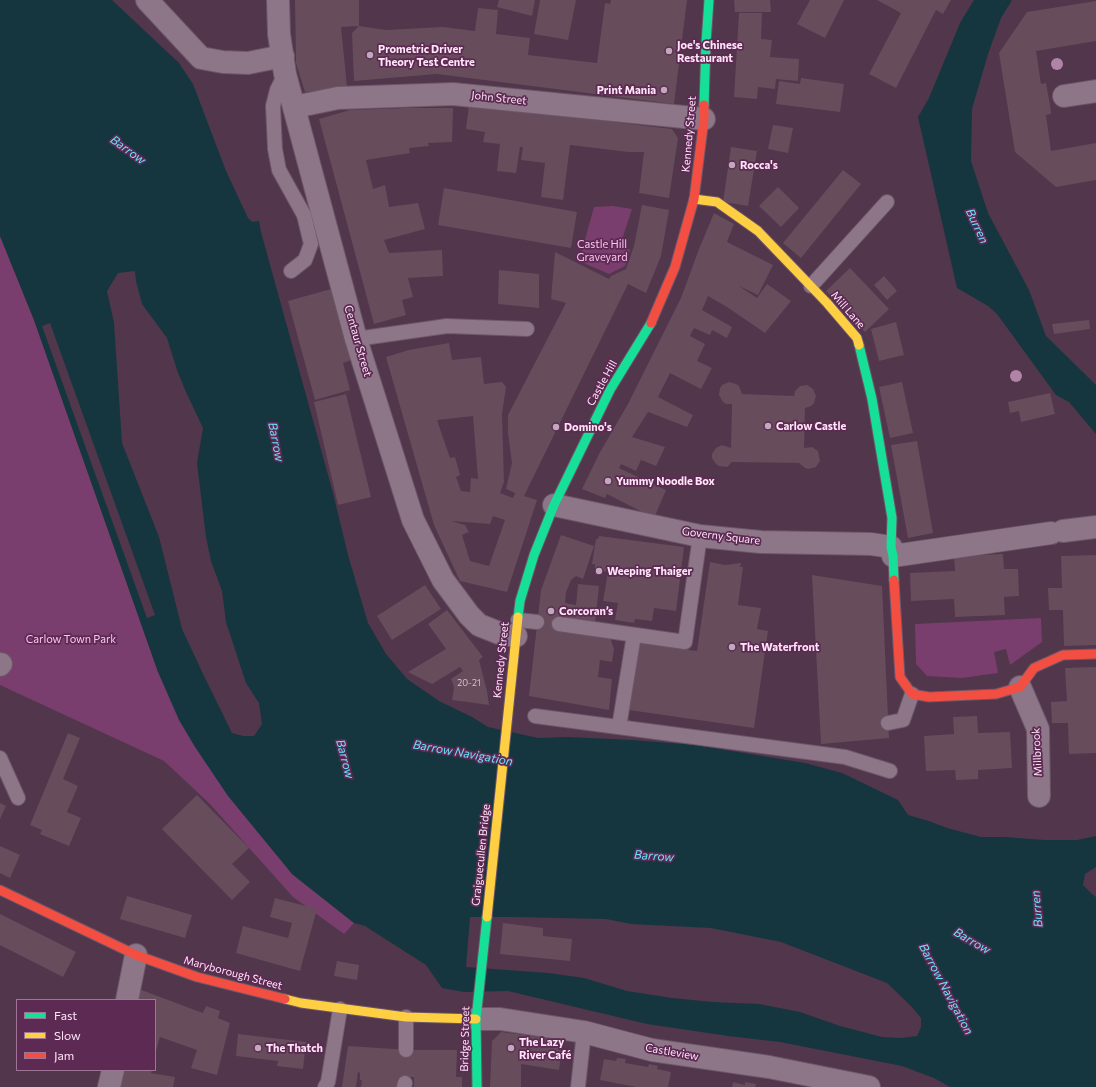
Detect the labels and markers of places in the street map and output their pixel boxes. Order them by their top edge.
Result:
place label: Joe's Chinese Restaurant [677,38,743,64]
place label: Prometric Driver Theory Test Centre [378,42,475,68]
marker: Joe's Chinese Restaurant [664,46,674,56]
marker: Prometric Driver Theory Test Centre [365,50,375,60]
place label: Print Mania [597,83,656,97]
marker: Print Mania [659,85,669,95]
place label: Rocca's [740,158,778,172]
marker: Rocca's [727,160,737,170]
place label: Carlow Castle [776,419,846,433]
place label: Domino's [564,420,612,434]
marker: Carlow Castle [763,421,773,431]
marker: Domino's [551,422,561,432]
place label: Yummy Noodle Box [616,474,715,488]
marker: Yummy Noodle Box [603,476,613,486]
place label: Weeping Thaiger [607,564,692,578]
marker: Weeping Thaiger [594,566,604,576]
place label: Corcoran’s [559,604,613,618]
marker: Corcoran’s [546,606,556,616]
place label: The Waterfront [740,640,819,654]
marker: The Waterfront [727,642,737,652]
place label: The Lazy River Café [519,1035,571,1061]
place label: The Thatch [266,1041,323,1055]
marker: The Thatch [253,1043,263,1053]
marker: The Lazy River Café [506,1043,516,1053]

